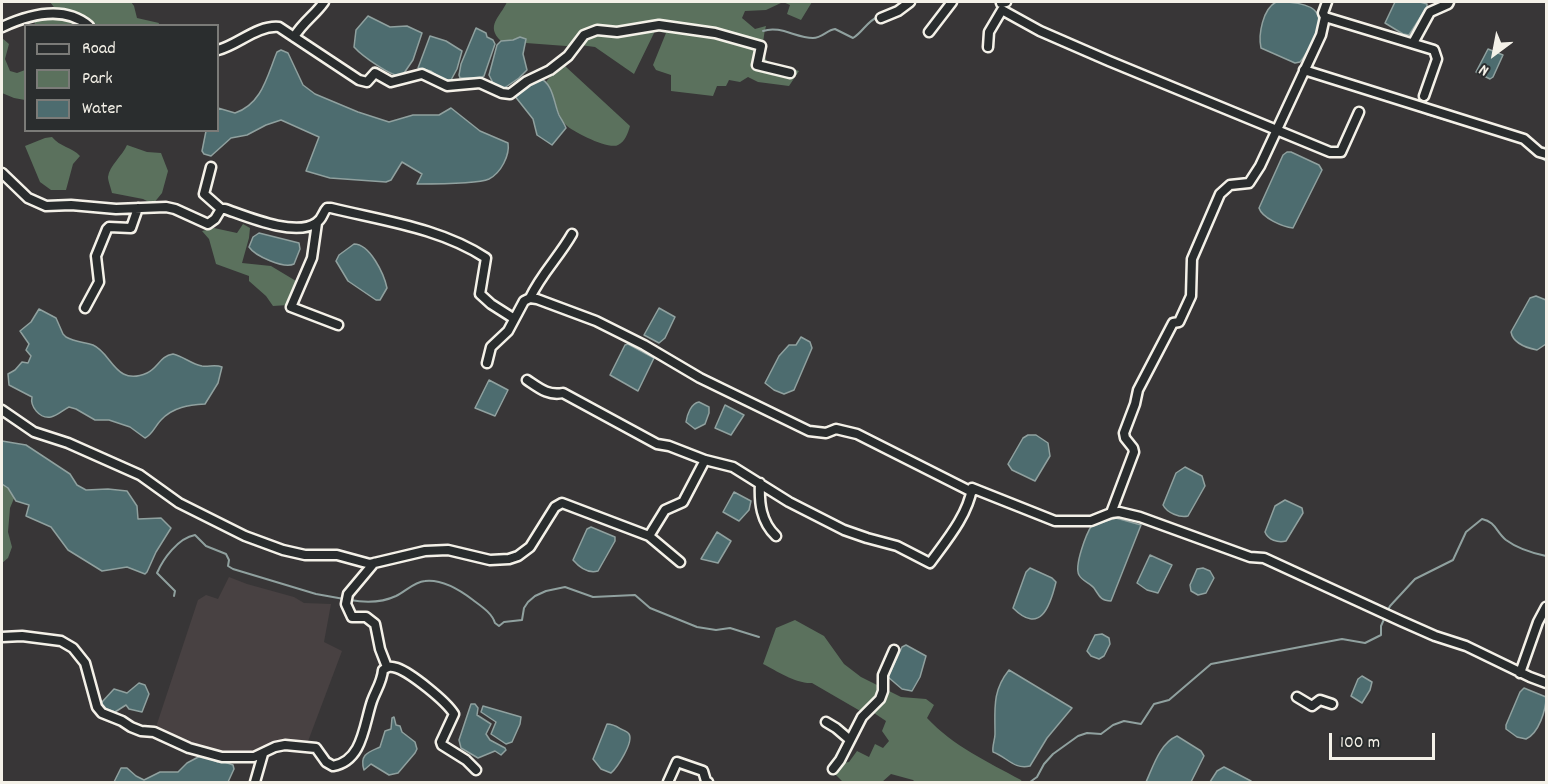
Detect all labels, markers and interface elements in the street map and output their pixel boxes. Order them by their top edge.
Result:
legend [24,24,219,132]
north arrow [1464,24,1524,84]
text: Road [82,37,116,62]
text: N [1475,58,1494,82]
text: Park [82,67,113,92]
text: Water [82,97,122,122]
scale bar [1332,721,1438,759]
text: 100 m [1340,731,1380,756]

